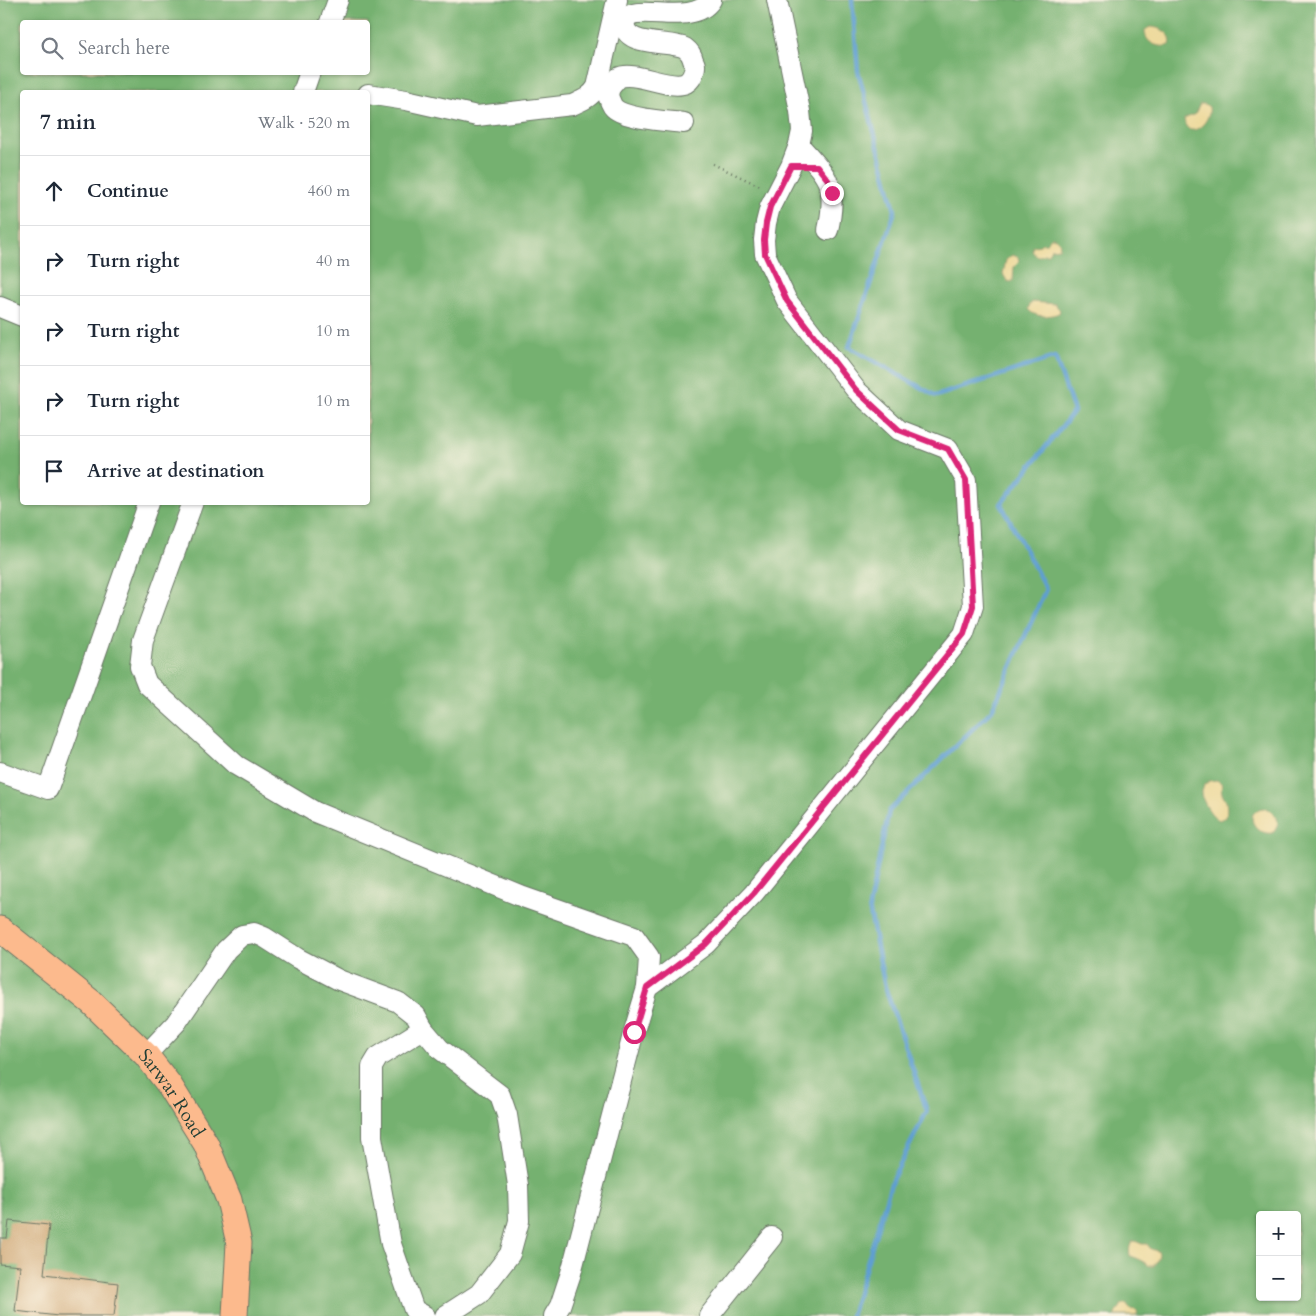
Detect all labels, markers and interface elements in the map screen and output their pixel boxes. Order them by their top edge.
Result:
search box [20,20,370,75]
icon: search [38,34,66,62]
text: Search here [78,35,170,61]
text: 7 min [40,108,96,137]
text: Walk · 520 m [258,112,350,134]
icon: ahead [40,177,68,205]
text: Continue [87,178,169,204]
text: 460 m [308,180,350,202]
route end [821,182,844,205]
icon: right [40,247,68,275]
text: Turn right [87,248,179,274]
text: 40 m [316,250,350,272]
icon: right [40,317,68,345]
text: Turn right [87,318,179,344]
text: 10 m [316,320,350,342]
icon: right [40,387,68,415]
text: Turn right [87,388,179,414]
text: 10 m [316,390,350,412]
icon: arrive [40,457,68,485]
text: Arrive at destination [87,458,264,484]
route start [623,1021,646,1044]
street label: Sarwar Road [133,1043,211,1142]
map controls [1256,1211,1301,1301]
button: + [1256,1211,1301,1256]
button: − [1256,1256,1301,1301]

